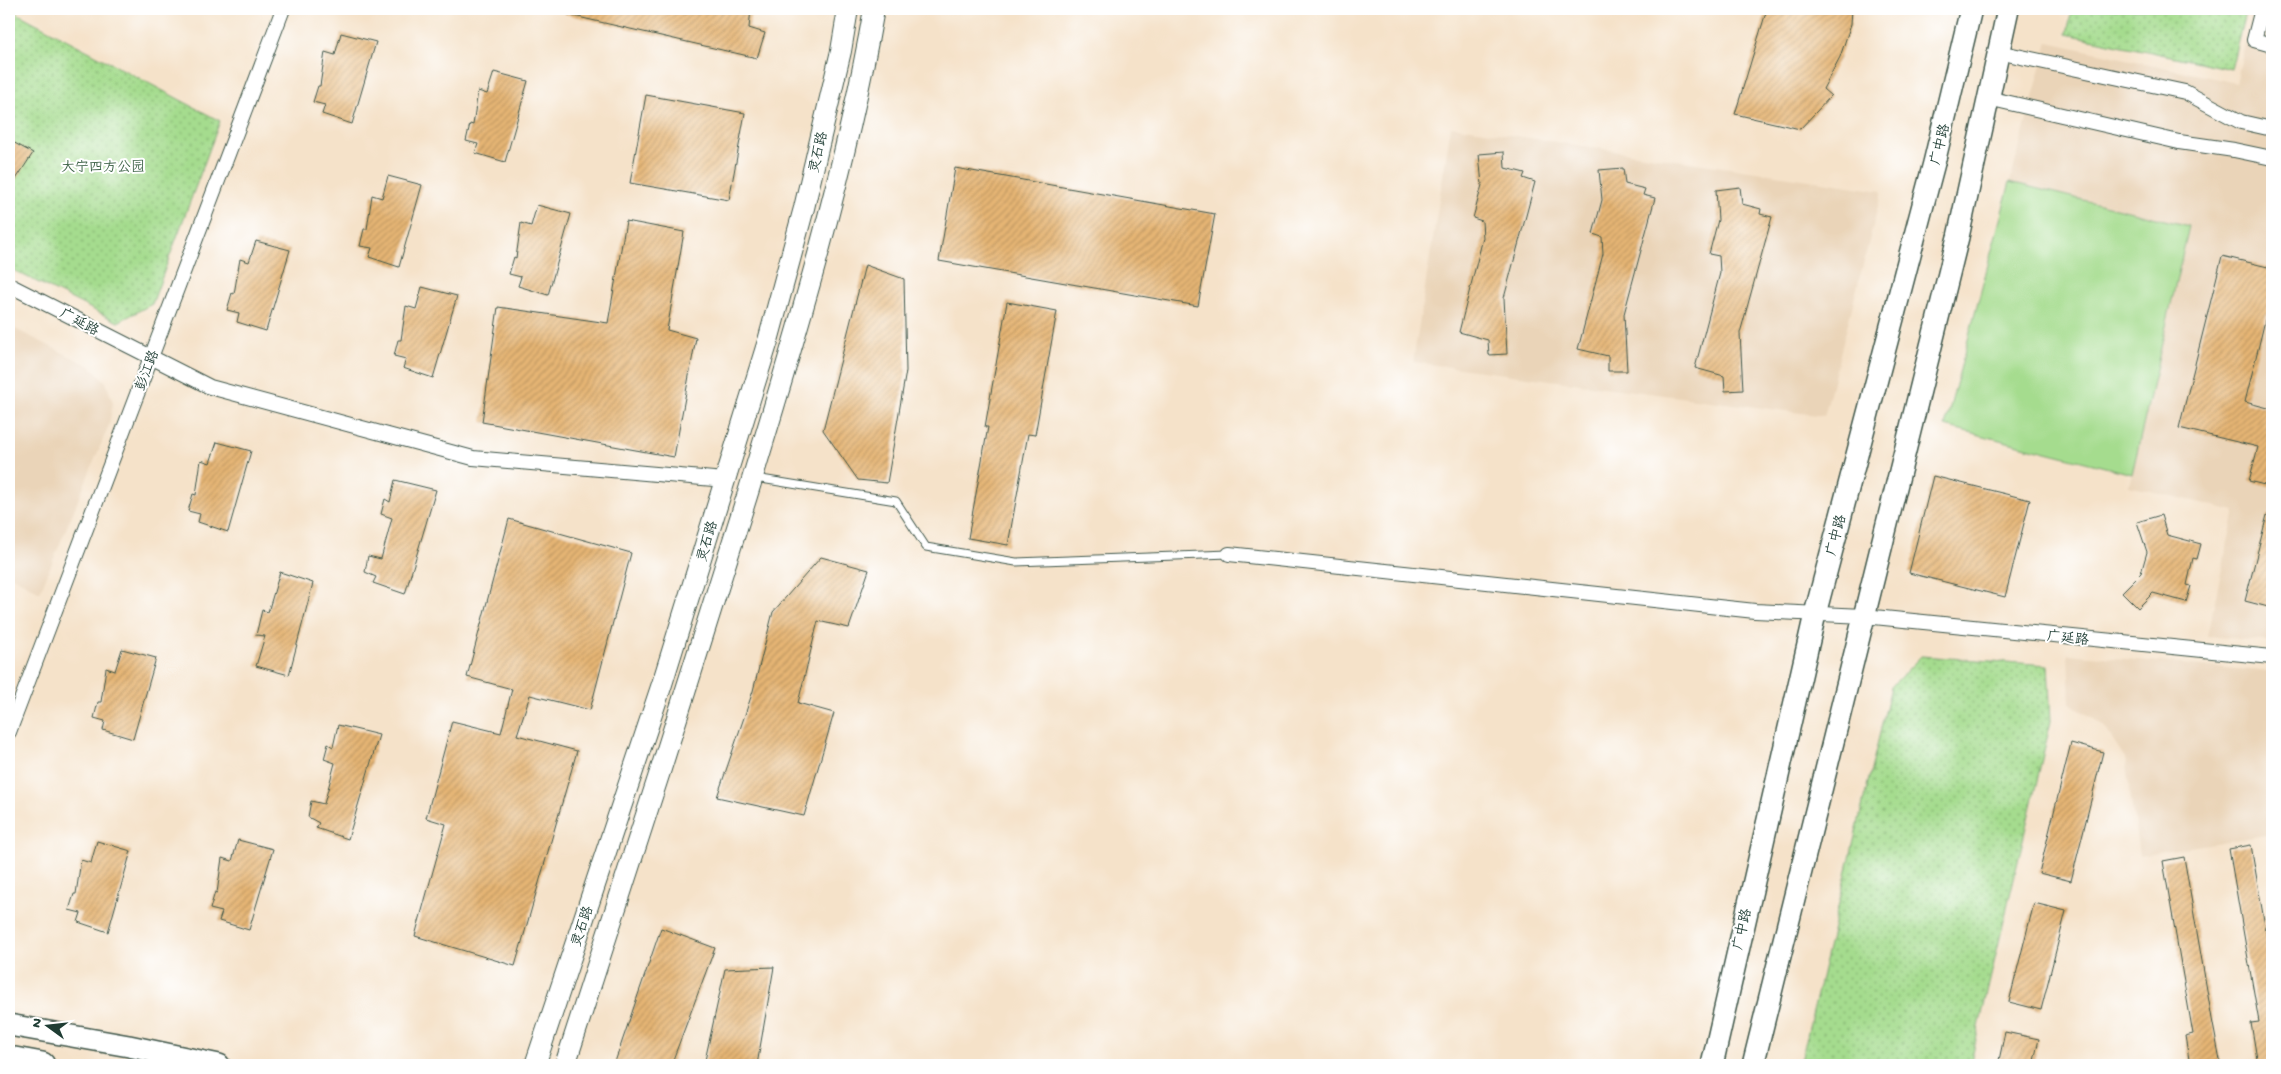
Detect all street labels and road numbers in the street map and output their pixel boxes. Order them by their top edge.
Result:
street label: 广中路 [1927,122,1955,167]
street label: 灵石路 [805,130,832,175]
street label: 广延路 [56,305,102,341]
street label: 彭江路 [132,348,164,394]
street label: 广中路 [1823,513,1851,558]
street label: 灵石路 [693,519,723,564]
street label: 广延路 [2046,628,2090,650]
street label: 灵石路 [568,904,598,949]
street label: 广中路 [1729,907,1756,952]

